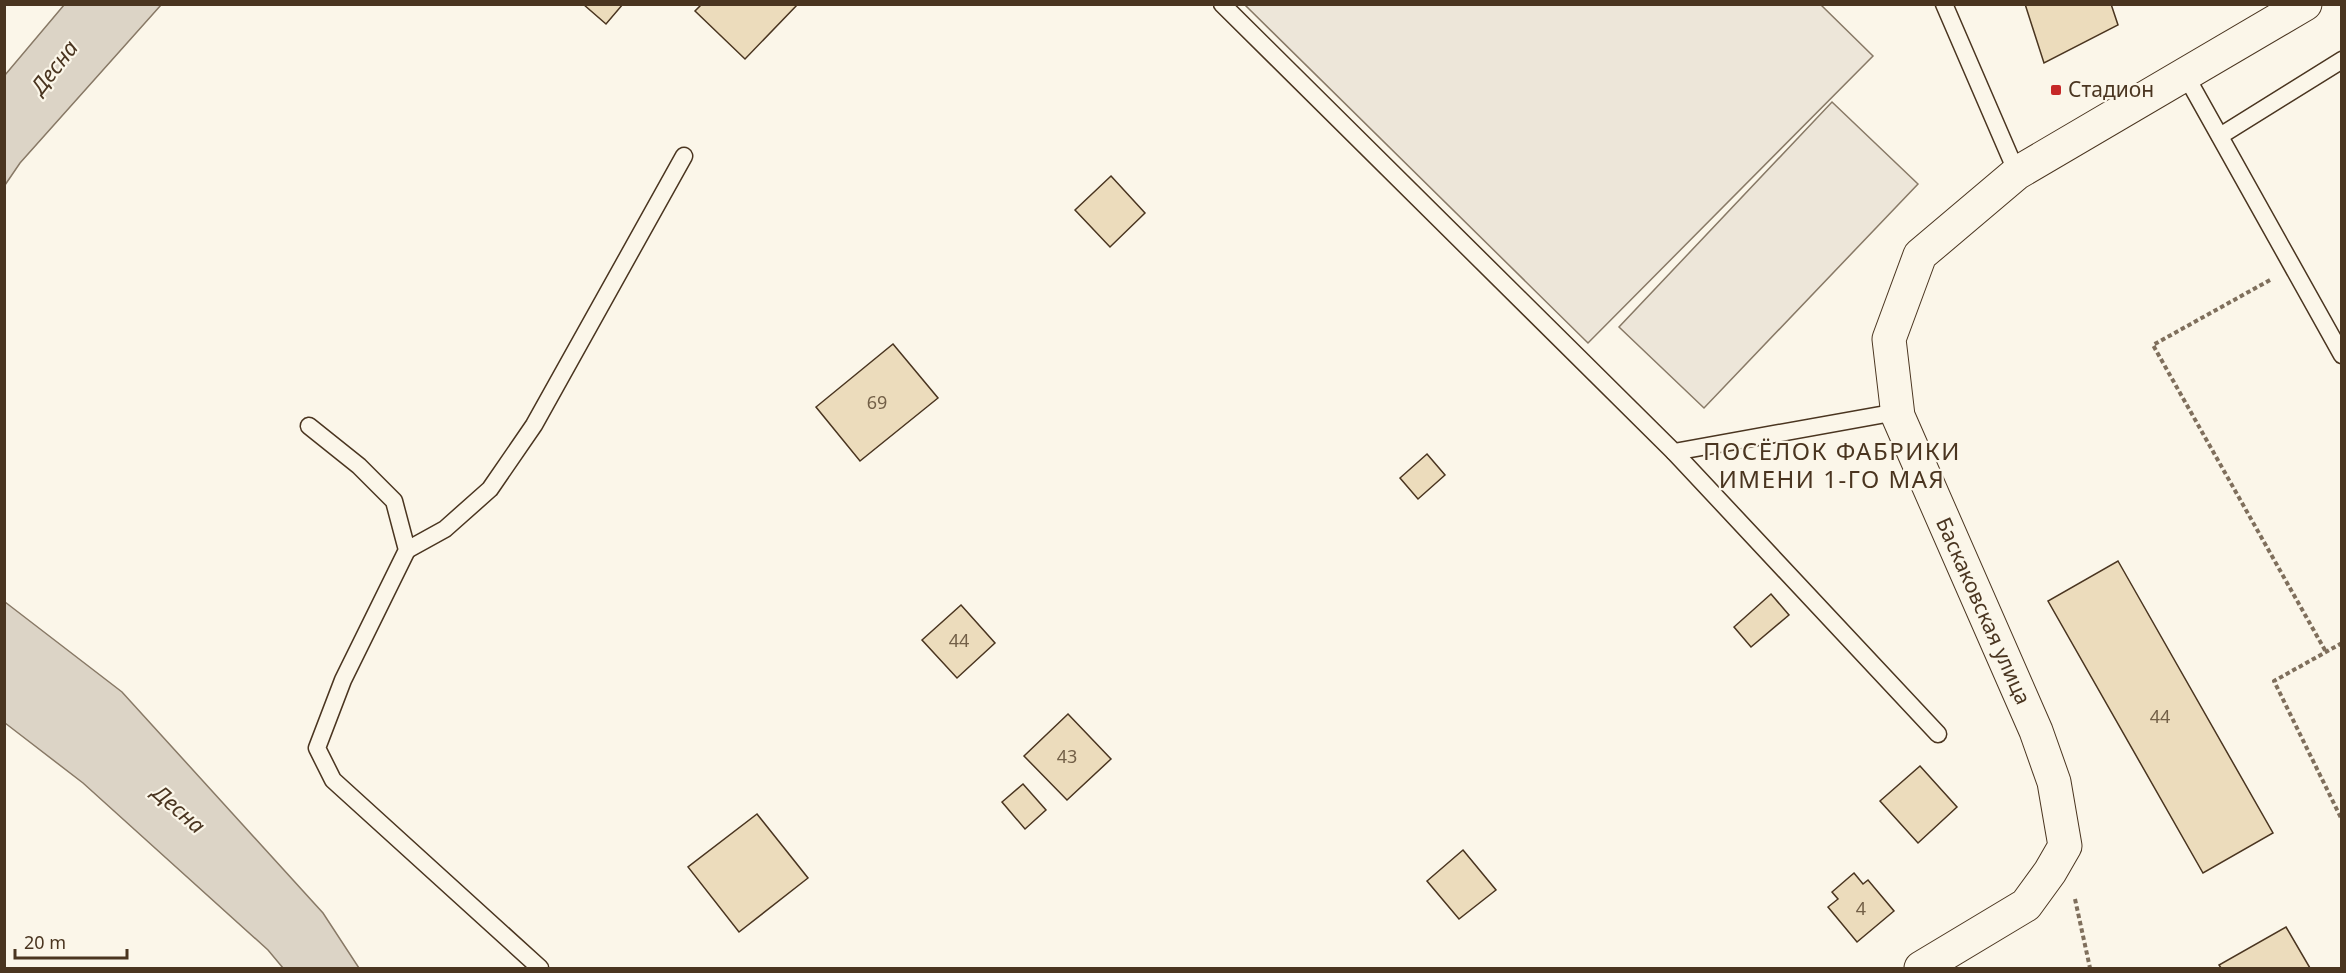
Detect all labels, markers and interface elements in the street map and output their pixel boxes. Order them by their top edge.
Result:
water label: Десна [21,33,84,101]
place label: Стадион [2068,75,2154,103]
marker: Стадион [2049,83,2063,97]
house number: 69 [867,390,887,414]
district label: ПОСЁЛОК ФАБРИКИ ИМЕНИ 1-ГО МАЯ [1703,434,1961,495]
street label: Баскаковская улица [1930,513,2038,709]
house number: 44 [949,628,969,652]
house number: 44 [2150,704,2170,728]
house number: 43 [1057,744,1077,768]
water label: Десна [145,776,212,840]
house number: 4 [1856,896,1866,920]
scale bar [15,922,128,960]
text: 20 m [24,930,66,954]

